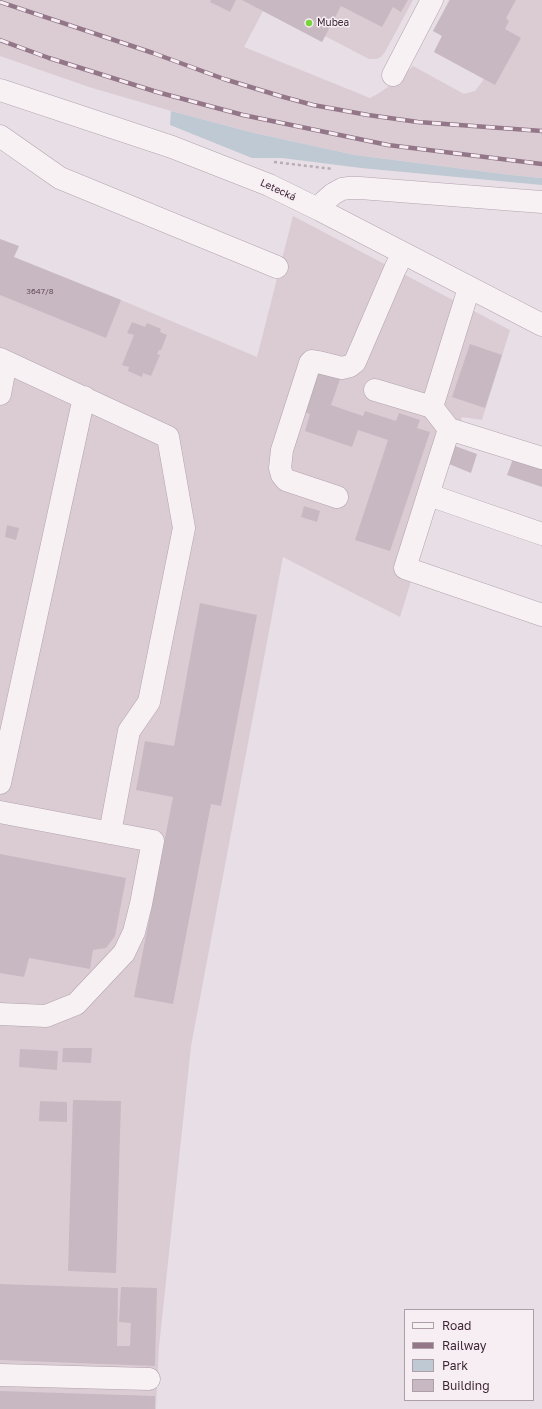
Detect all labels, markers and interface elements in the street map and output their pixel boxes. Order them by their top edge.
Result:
place label: Mubea [317,17,349,29]
marker: Mubea [304,18,314,28]
street label: Letecká [258,177,298,203]
house number: 3647/8 [26,286,54,296]
legend [404,1309,534,1401]
text: Road [442,1318,471,1333]
text: Railway [442,1338,487,1353]
text: Park [442,1358,468,1373]
text: Building [442,1378,490,1393]

